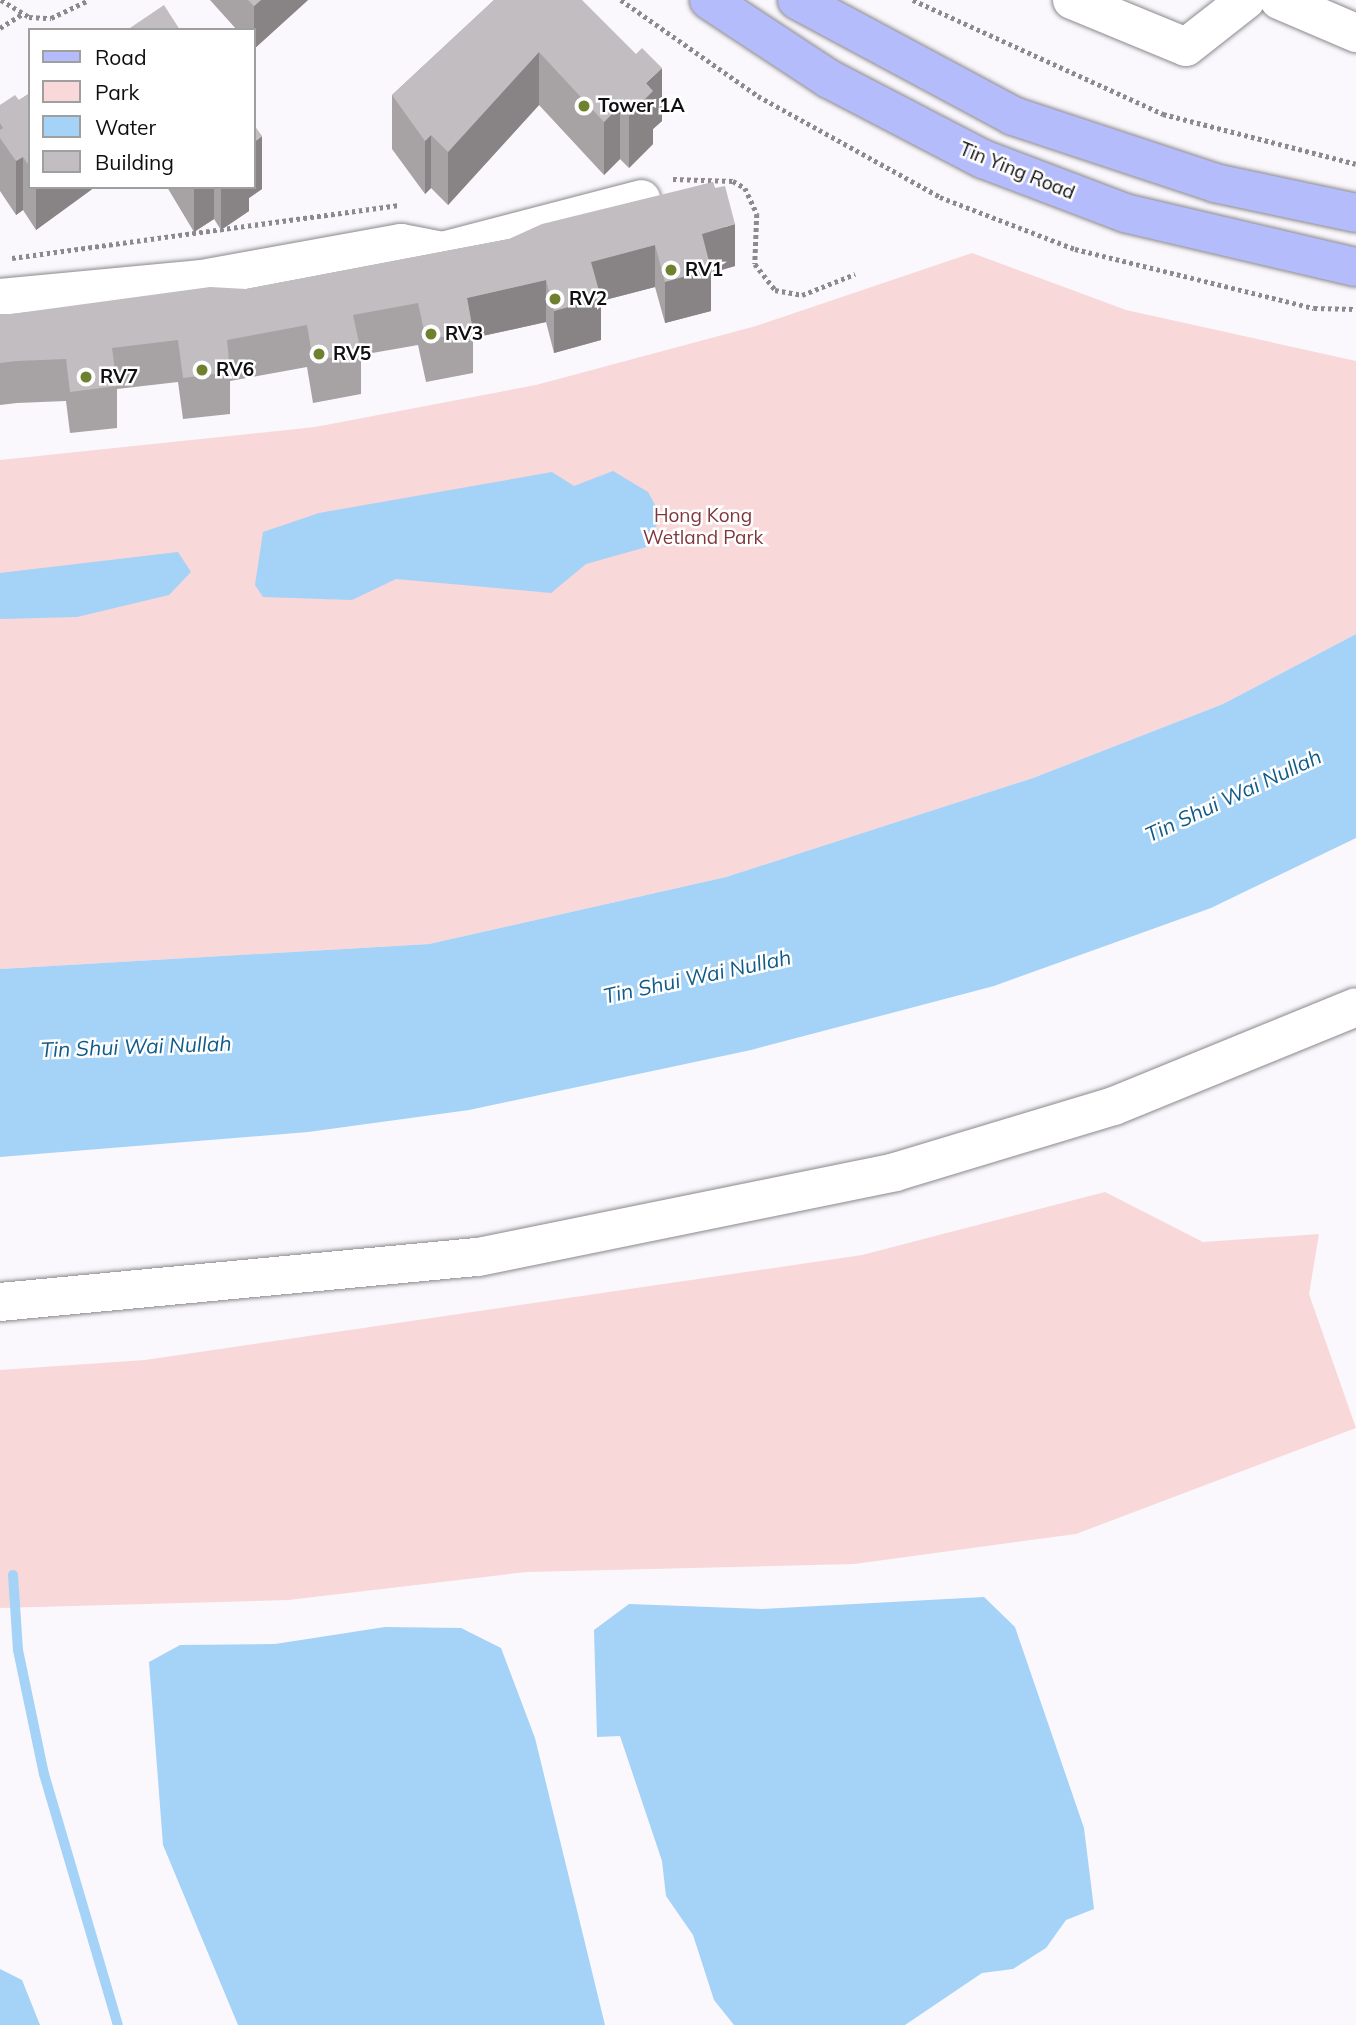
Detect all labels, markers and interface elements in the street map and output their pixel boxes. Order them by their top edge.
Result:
legend [28,28,256,189]
text: Road [95,44,146,70]
text: Park [95,79,139,105]
place label: Tower 1A [598,95,685,117]
marker: Tower 1A [576,98,592,114]
text: Water [95,114,156,140]
street label: Tin Ying Road [956,138,1078,204]
text: Building [95,149,174,175]
place label: RV1 [685,259,723,281]
marker: RV1 [663,262,679,278]
place label: RV2 [569,288,607,310]
marker: RV2 [547,291,563,307]
place label: RV3 [445,323,483,345]
marker: RV3 [423,326,439,342]
place label: RV5 [333,343,371,365]
marker: RV5 [311,346,327,362]
place label: RV6 [216,359,254,381]
marker: RV6 [194,362,210,378]
place label: RV7 [100,366,138,388]
marker: RV7 [78,369,94,385]
park label: Hong Kong Wetland Park [643,505,763,549]
water label: Tin Shui Wai Nullah [1141,743,1325,847]
water label: Tin Shui Wai Nullah [601,944,793,1008]
water label: Tin Shui Wai Nullah [40,1030,232,1062]

